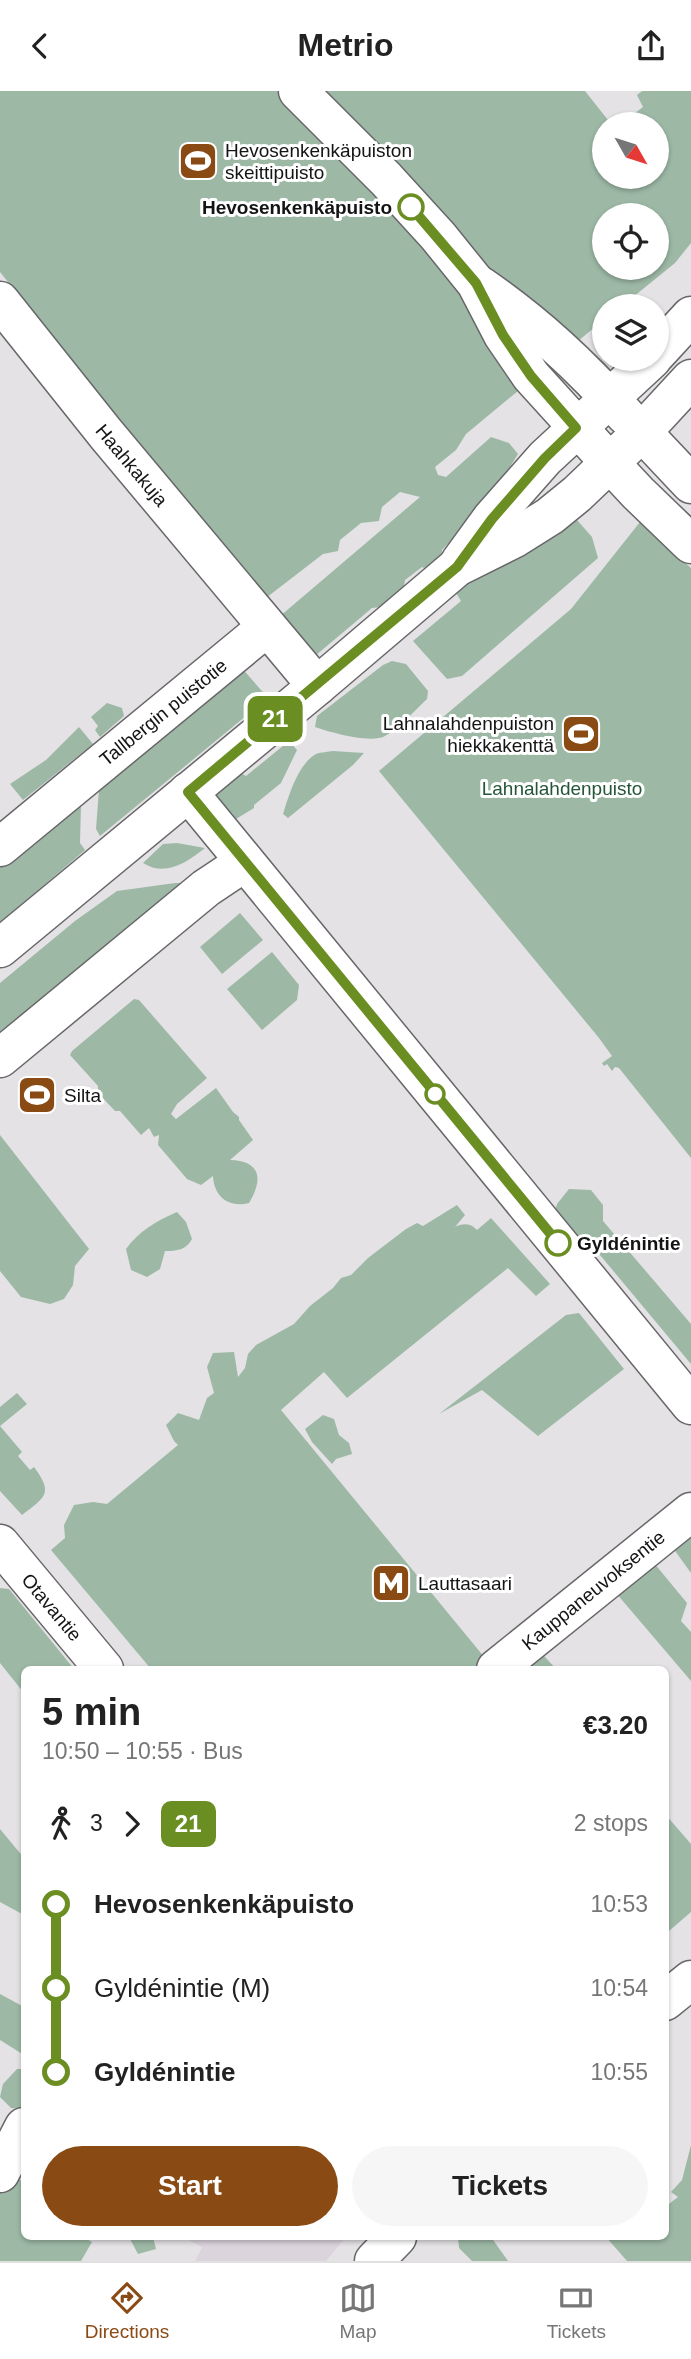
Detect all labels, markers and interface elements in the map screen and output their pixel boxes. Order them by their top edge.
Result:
icon: back [21,27,59,65]
text: Metrio [298,27,394,63]
icon: share [632,27,670,65]
north arrow [592,112,668,189]
map controls [592,112,669,371]
sports icon: Hevosenkenkäpuiston skeittipuisto [177,140,219,182]
place label: Hevosenkenkäpuiston skeittipuisto [225,140,412,183]
marker: Hevosenkenkäpuisto [398,194,424,220]
place label: Hevosenkenkäpuisto [202,197,392,218]
button: locate [592,203,669,280]
button: layers [592,294,669,371]
street label: Haahkakuja [91,420,172,511]
street label: Tallbergin puistotie [96,655,231,770]
line badge: 21 [244,696,306,742]
text: 21 [262,705,288,732]
place label: Lahnalahdenpuiston hiekkakenttä [383,713,554,756]
sports icon: Lahnalahdenpuiston hiekkakenttä [560,713,602,755]
park label: Lahnalahdenpuisto [482,778,642,799]
sports icon: Silta [16,1074,58,1116]
unlabelled marker [425,1084,445,1104]
place label: Silta [64,1085,101,1106]
marker: Gyldénintie [545,1230,571,1256]
place label: Gyldénintie [577,1233,680,1254]
street label: Kauppaneuvoksentie [518,1526,669,1654]
metro station icon: Lauttasaari [370,1562,412,1604]
street label: Otavantie [17,1569,86,1645]
place label: Lauttasaari [418,1573,512,1594]
text: 5 min [42,1691,141,1733]
text: €3.20 [583,1710,648,1740]
text: 10:50 – 10:55 · Bus [42,1738,243,1764]
icon: walk [42,1805,80,1843]
icon: forward [113,1805,151,1843]
text: 3 [90,1810,103,1836]
text: 21 [175,1810,202,1837]
text: 2 stops [574,1810,648,1836]
text: Hevosenkenkäpuisto [94,1889,354,1919]
text: 10:53 [590,1891,648,1917]
text: Gyldénintie (M) [94,1973,270,2003]
text: 10:54 [590,1975,648,2001]
text: Gyldénintie [94,2057,236,2087]
text: 10:55 [590,2059,648,2085]
button: Start [42,2146,338,2226]
button: Tickets [352,2146,648,2226]
tab: Directions [85,2279,169,2343]
tab: Map [339,2279,377,2343]
tab: Tickets [547,2279,606,2343]

